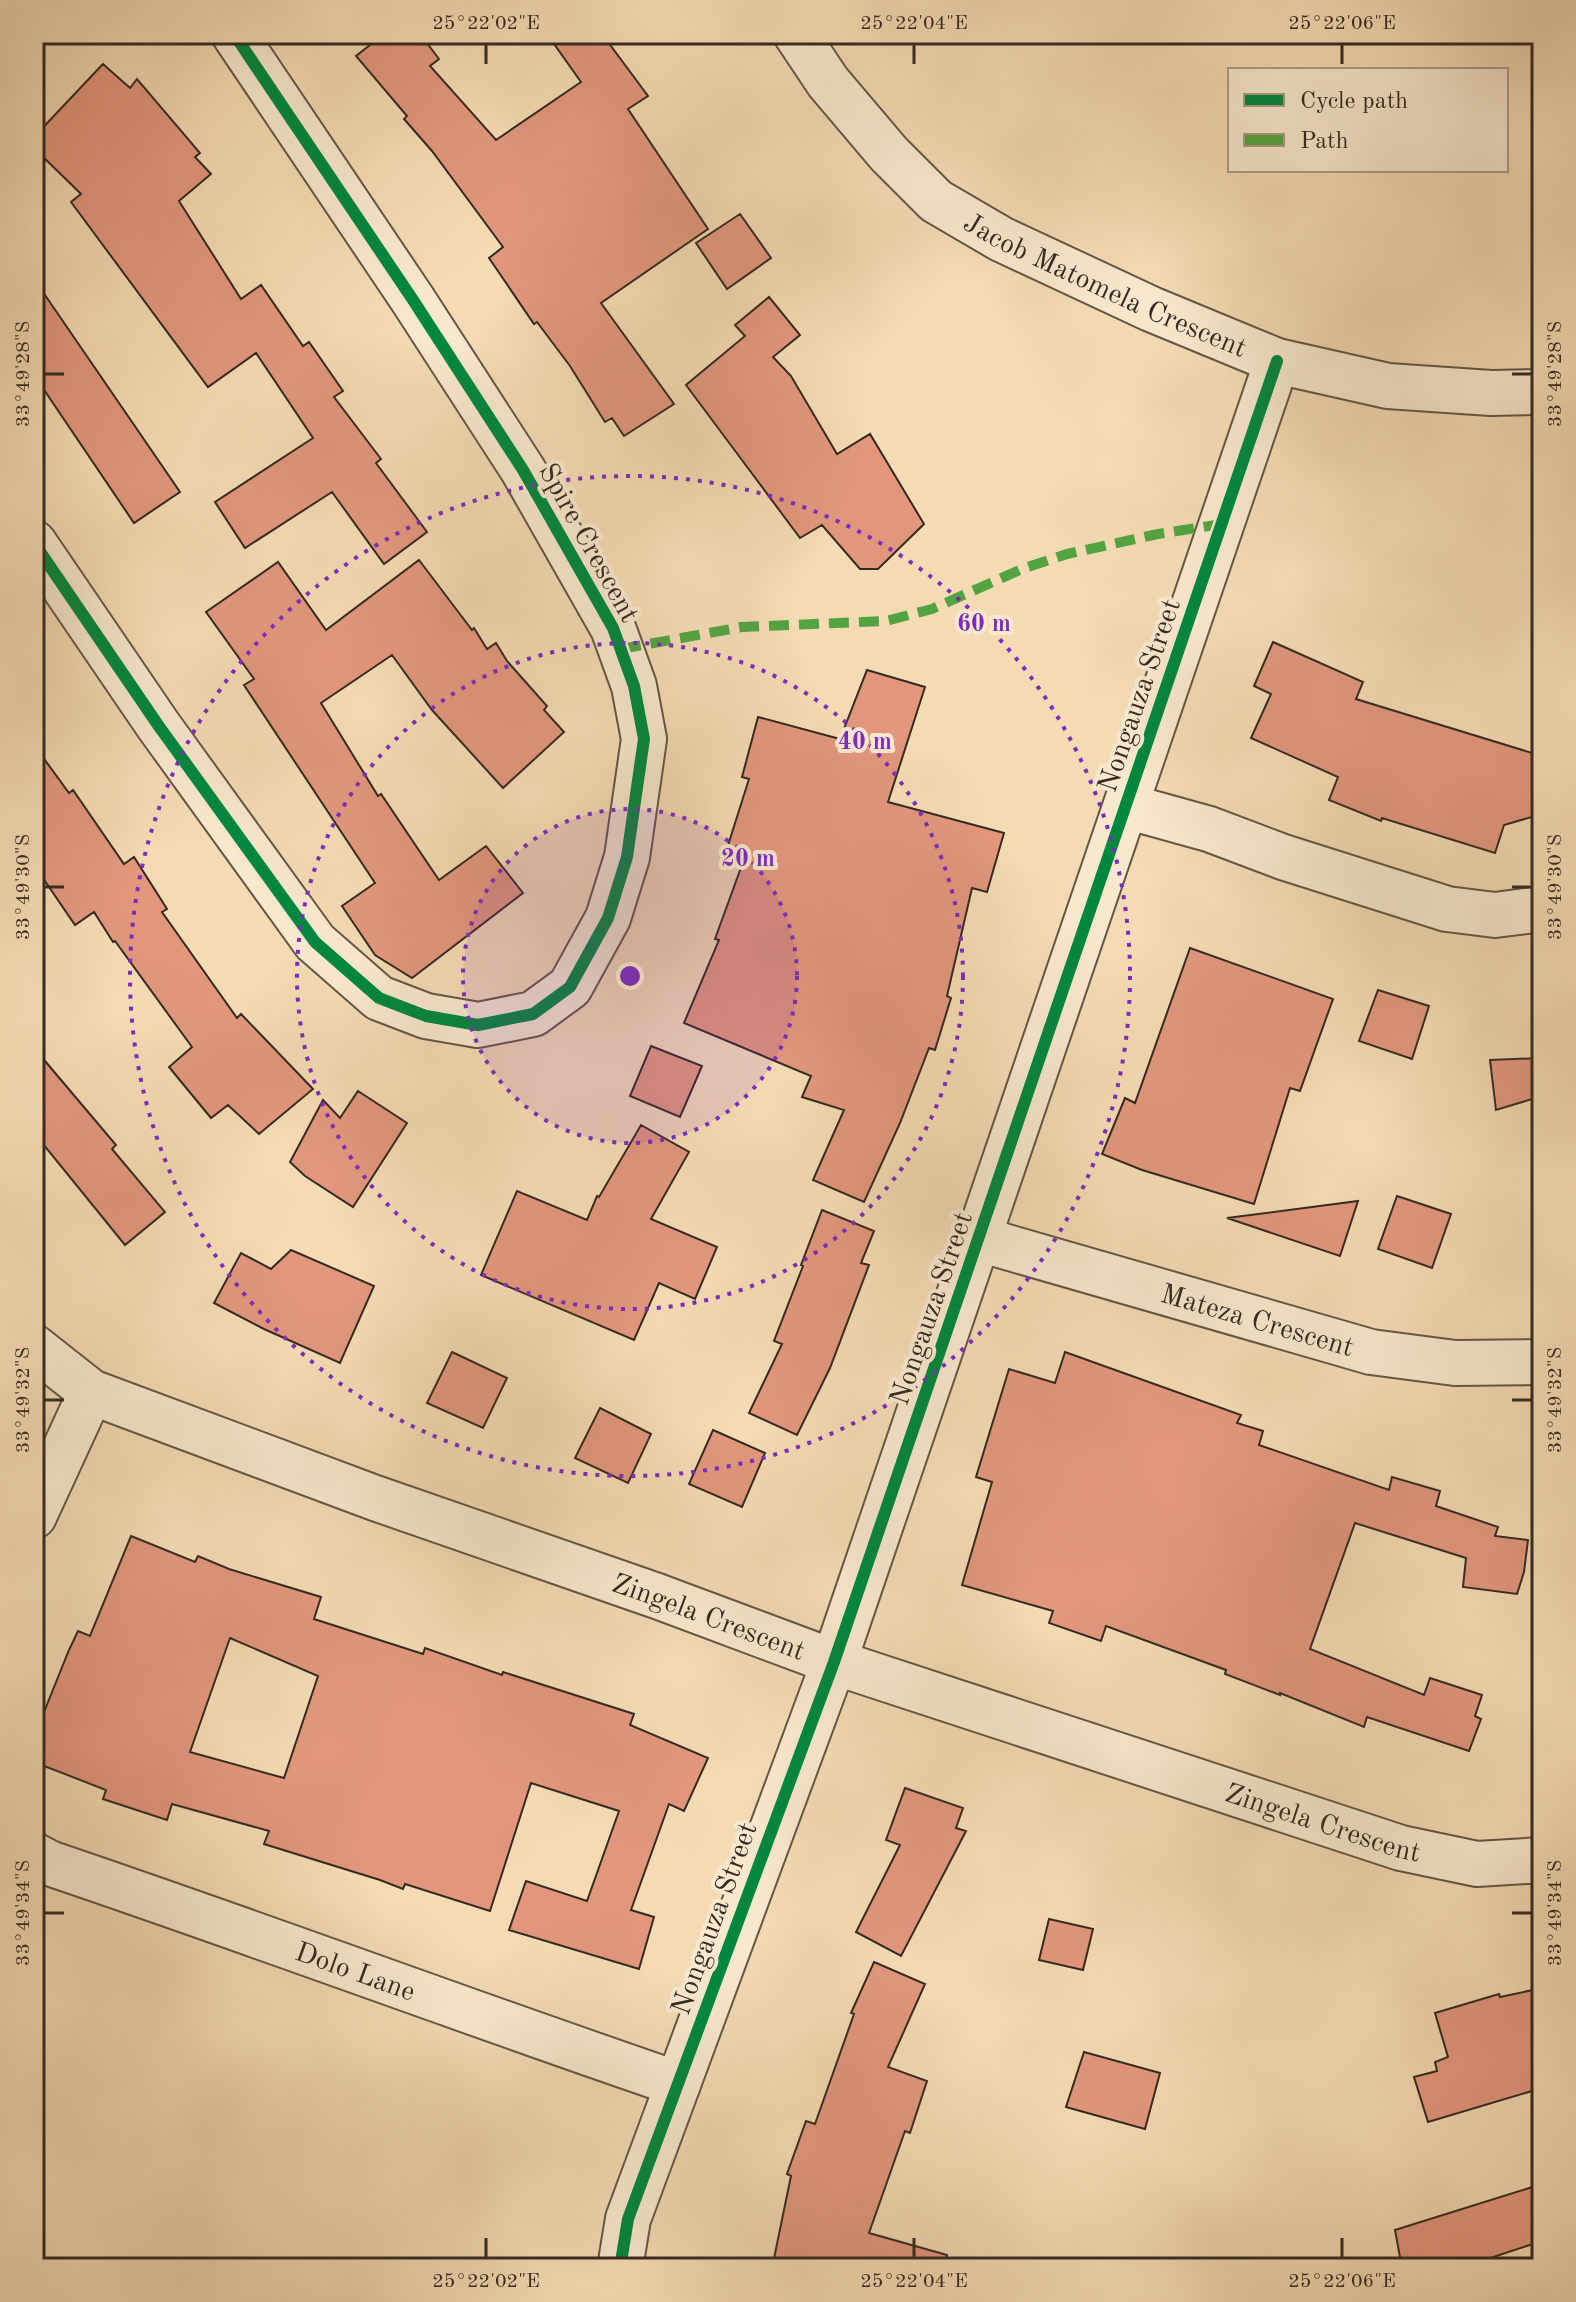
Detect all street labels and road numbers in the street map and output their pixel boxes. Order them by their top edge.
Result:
street label: Jacob Matomela Crescent [958,209,1250,364]
street label: Spire Crescent [532,459,643,628]
street label: Nongauza Street [1095,596,1187,796]
street label: Nongauza Street [887,1209,979,1409]
street label: Mateza Crescent [1157,1281,1356,1363]
street label: Zingela Crescent [608,1570,808,1667]
street label: Zingela Crescent [1221,1780,1423,1869]
street label: Nongauza Street [668,1819,764,2019]
street label: Dolo Lane [291,1939,419,2008]

